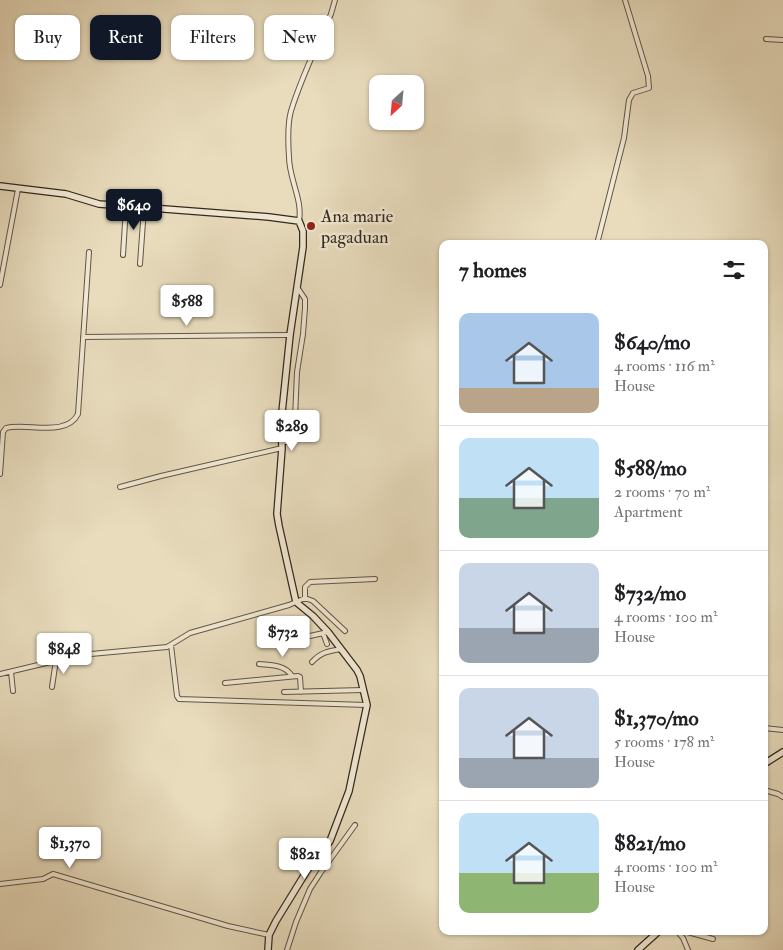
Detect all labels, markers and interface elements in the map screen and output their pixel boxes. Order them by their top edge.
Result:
chip: Buy [15,15,80,60]
chip: Rent [90,15,161,60]
chip: Filters [171,15,254,60]
chip: New [264,15,334,60]
north arrow [369,75,424,130]
map controls [369,75,424,130]
pin: $640 [104,188,164,231]
text: $640 [117,195,151,215]
place label: Ana marie pagaduan [320,205,394,249]
marker: Ana marie pagaduan [305,220,317,232]
icon: filters [720,256,748,284]
text: 7 homes [459,257,526,284]
pin: $588 [157,284,217,327]
text: $588 [171,291,203,311]
text: $640/mo [614,329,690,356]
icon: home [499,333,559,393]
text: 4 rooms · 116 m² [614,356,715,376]
text: House [614,376,655,396]
pin: $289 [262,410,322,452]
text: $289 [276,416,308,436]
text: $588/mo [614,455,687,482]
icon: home [499,458,559,518]
text: 2 rooms · 70 m² [614,482,710,502]
text: Apartment [614,502,682,522]
text: $732/mo [614,580,686,607]
icon: home [499,583,559,643]
text: 4 rooms · 100 m² [614,607,717,627]
pin: $732 [253,616,313,658]
text: $732 [268,622,298,642]
text: House [614,627,655,647]
pin: $848 [34,632,94,675]
text: $848 [48,639,80,659]
text: $1,370/mo [614,705,699,732]
icon: home [499,708,559,768]
text: 5 rooms · 178 m² [614,732,714,752]
text: House [614,752,655,772]
pin: $1,370 [29,826,111,869]
text: $821/mo [614,830,686,857]
text: $1,370 [50,833,90,853]
icon: home [499,833,559,893]
pin: $821 [275,838,335,880]
text: $821 [290,844,320,864]
text: 4 rooms · 100 m² [614,857,717,877]
text: House [614,877,655,897]

